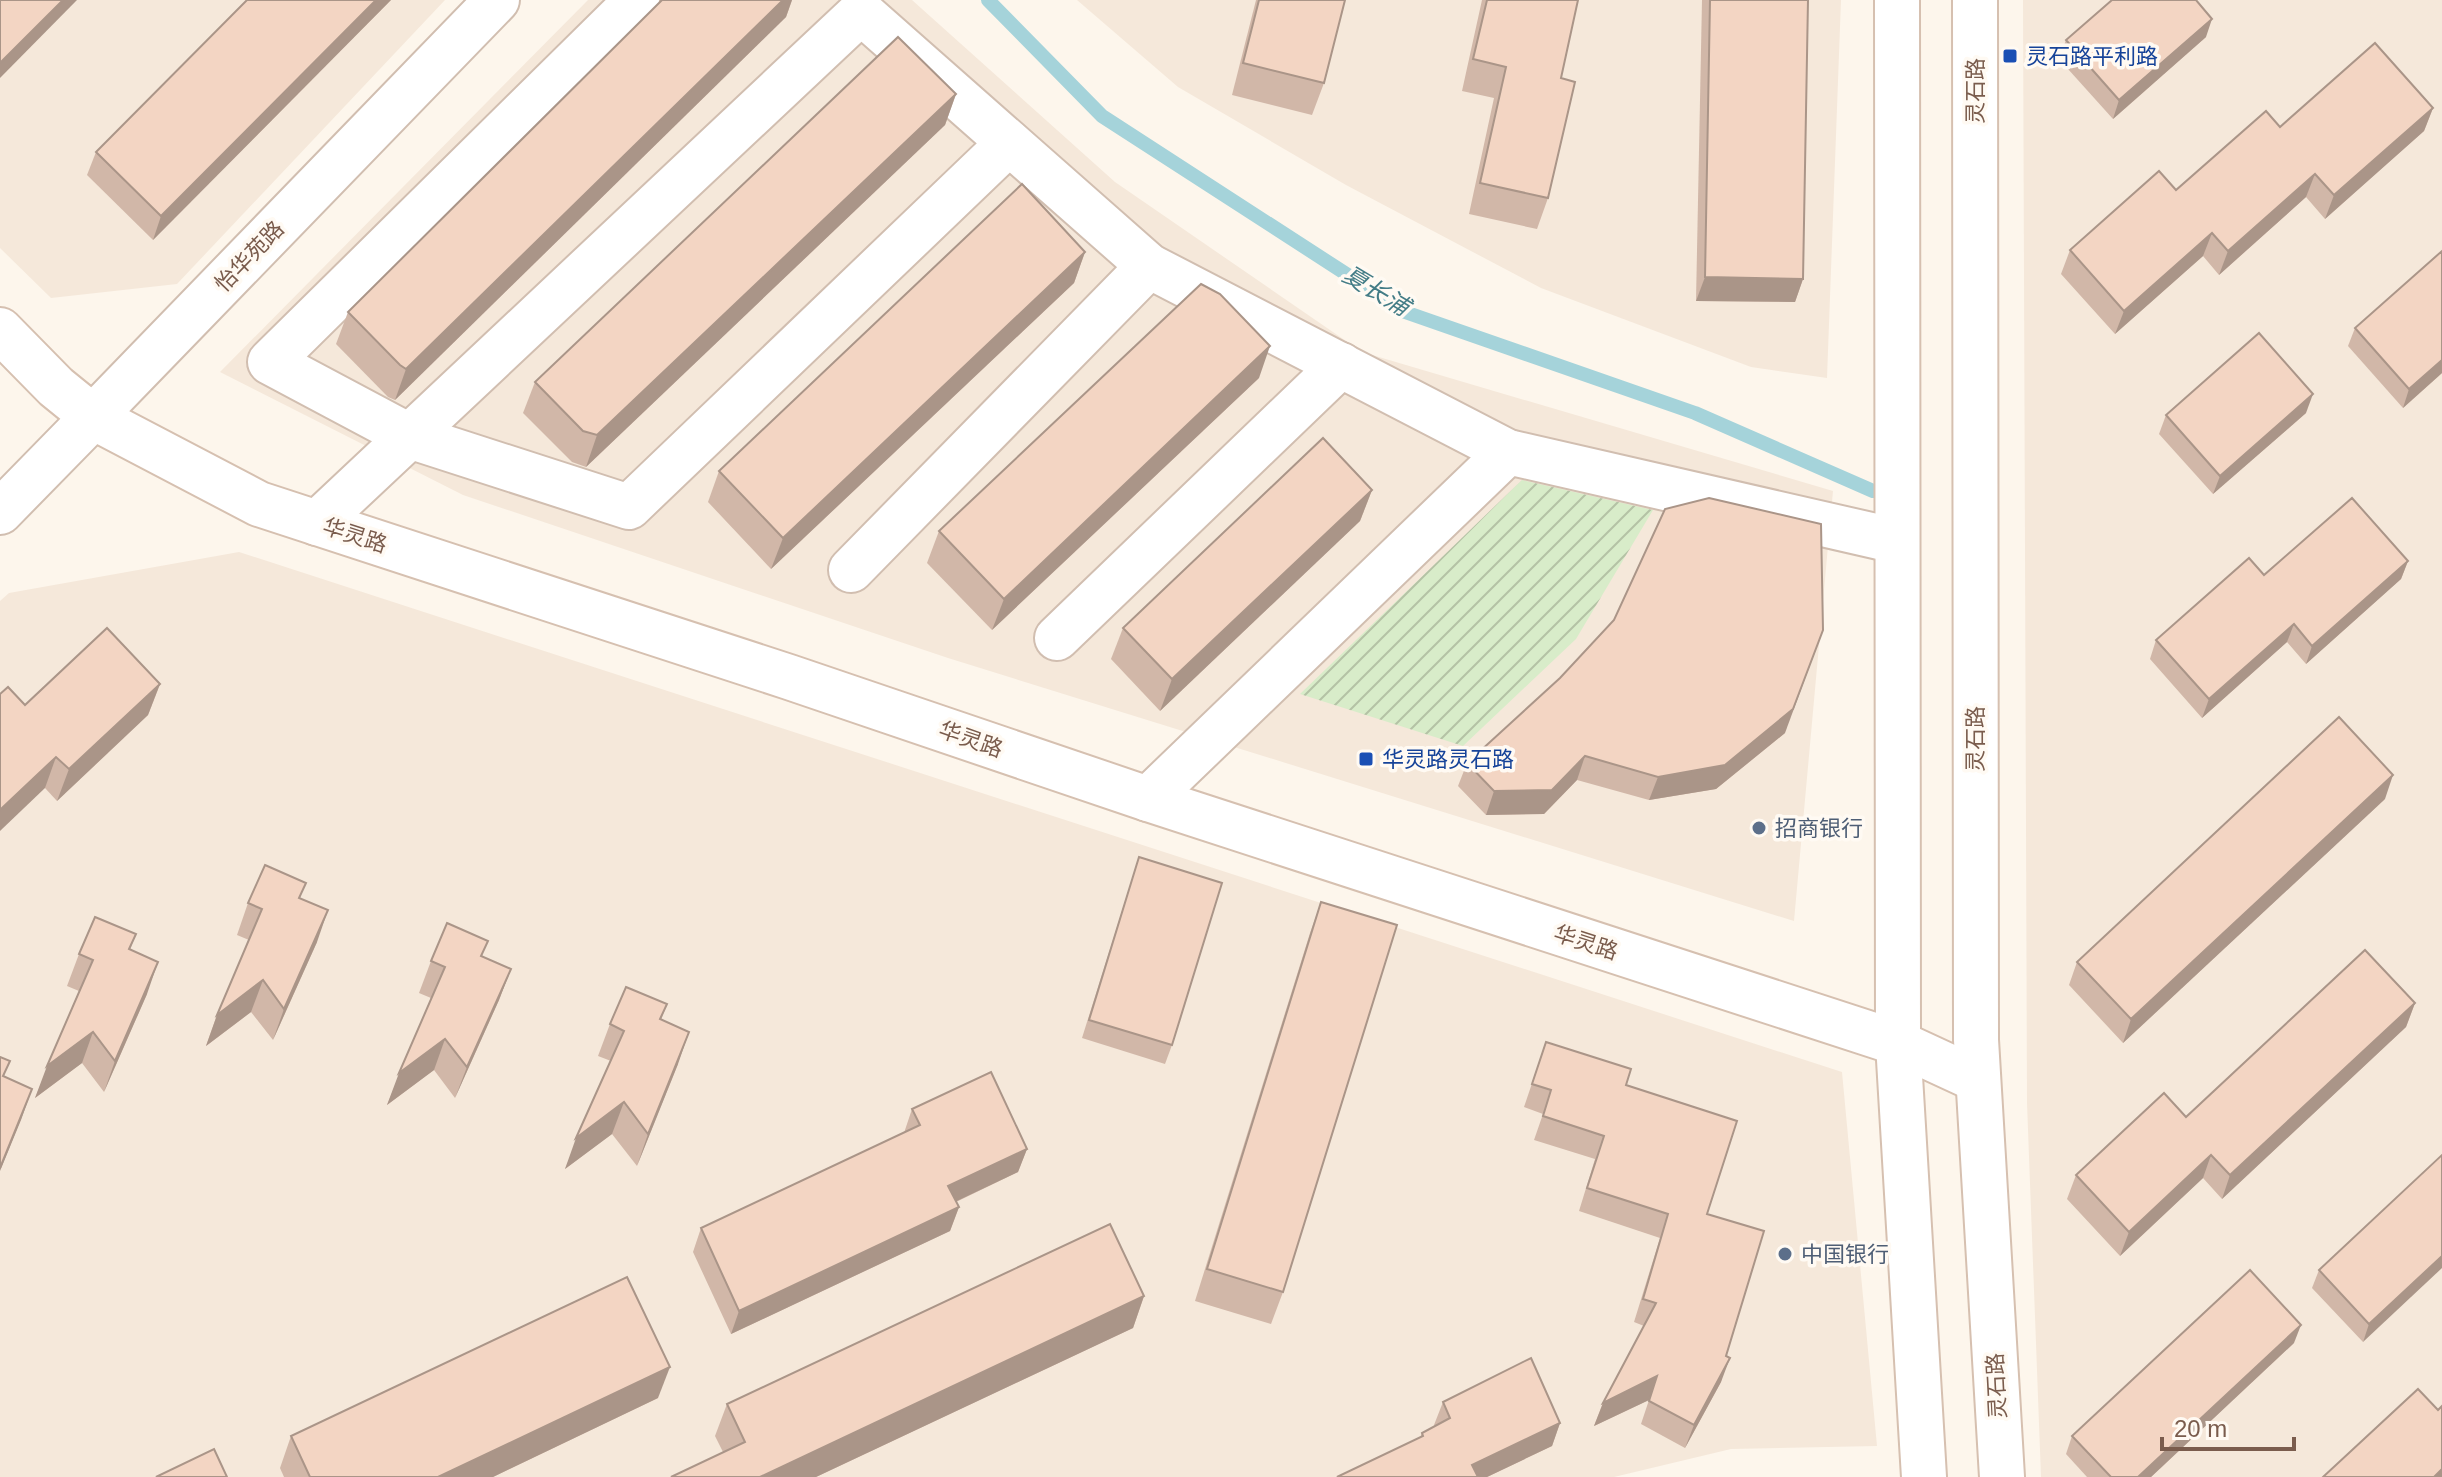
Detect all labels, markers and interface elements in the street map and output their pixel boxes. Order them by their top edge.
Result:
place label: 灵石路平利路 [2026,44,2158,69]
marker: 灵石路平利路 [2001,47,2019,65]
street label: 灵石路 [1963,58,1988,124]
street label: 怡华苑路 [210,216,289,297]
water label: 夏长浦 [1338,260,1417,323]
street label: 华灵路 [320,513,390,558]
street label: 灵石路 [1963,706,1988,772]
street label: 华灵路 [936,717,1006,762]
place label: 华灵路灵石路 [1382,747,1514,772]
marker: 华灵路灵石路 [1357,750,1375,768]
place label: 招商银行 [1775,816,1863,841]
marker: 招商银行 [1750,819,1768,837]
street label: 华灵路 [1551,920,1621,965]
place label: 中国银行 [1801,1242,1889,1267]
marker: 中国银行 [1776,1245,1794,1263]
street label: 灵石路 [1982,1352,2011,1420]
scale bar [2162,1401,2294,1451]
text: 20 m [2174,1415,2227,1442]

